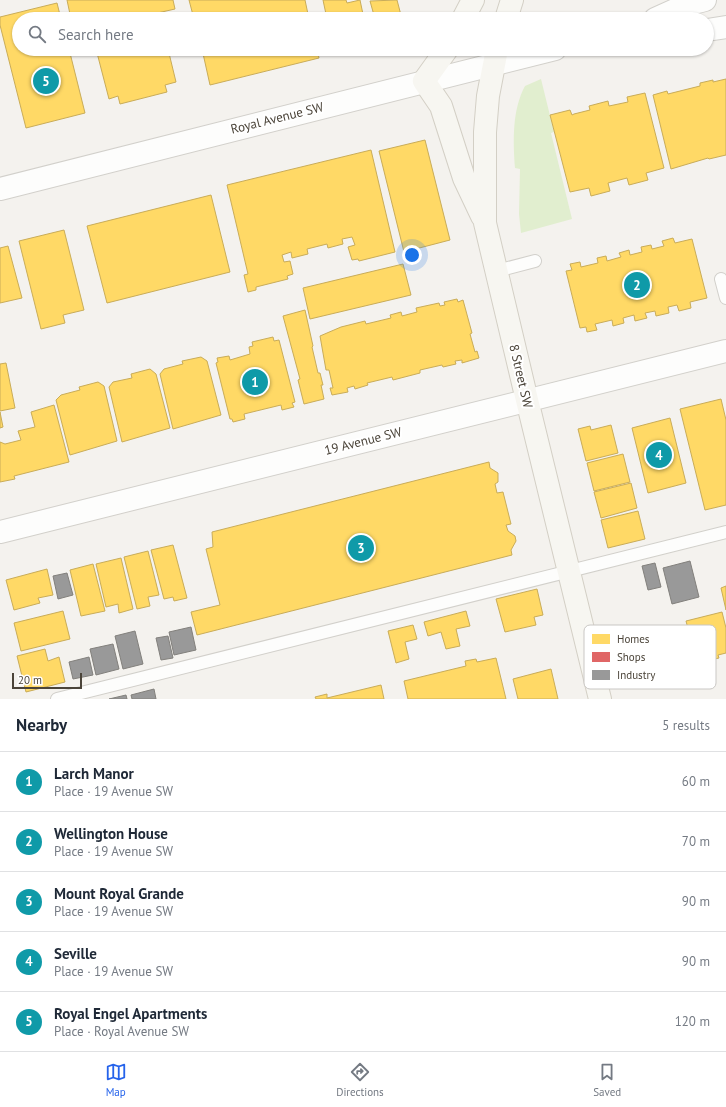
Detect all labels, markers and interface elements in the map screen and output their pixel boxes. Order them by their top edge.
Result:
search box [12,12,714,56]
icon: search [26,23,48,45]
text: Search here [58,25,134,44]
pin: 5 [33,66,59,96]
street label: Royal Avenue SW [229,98,325,138]
your location [402,245,422,265]
pin: 2 [624,270,650,300]
street label: 8 Street SW [505,342,537,410]
pin: 1 [242,367,268,397]
street label: 19 Avenue SW [323,423,404,459]
pin: 4 [646,440,672,470]
pin: 3 [348,533,374,563]
legend [584,625,716,689]
text: Homes [617,632,650,646]
text: Shops [617,650,646,664]
text: Industry [617,668,656,682]
scale bar [12,671,82,690]
text: 20 m [18,673,42,687]
text: Nearby [16,714,67,736]
text: 5 results [662,717,710,734]
text: Larch Manor [54,764,134,783]
text: 1 [25,773,33,790]
text: 60 m [682,773,710,790]
text: Place · 19 Avenue SW [54,783,173,800]
text: Wellington House [54,824,168,843]
text: 2 [25,833,33,850]
text: 70 m [682,833,710,850]
text: Place · 19 Avenue SW [54,843,173,860]
text: Mount Royal Grande [54,884,184,903]
text: 3 [25,893,33,910]
text: 90 m [682,893,710,910]
text: Place · 19 Avenue SW [54,903,173,920]
text: Seville [54,944,97,963]
text: 4 [25,953,33,970]
text: 90 m [682,953,710,970]
text: Place · 19 Avenue SW [54,963,173,980]
text: Royal Engel Apartments [54,1004,207,1023]
text: 5 [25,1013,33,1030]
text: 120 m [675,1013,710,1030]
text: Place · Royal Avenue SW [54,1023,189,1040]
tab: Map [105,1061,127,1099]
tab: Directions [336,1061,384,1099]
tab: Saved [593,1061,621,1099]

